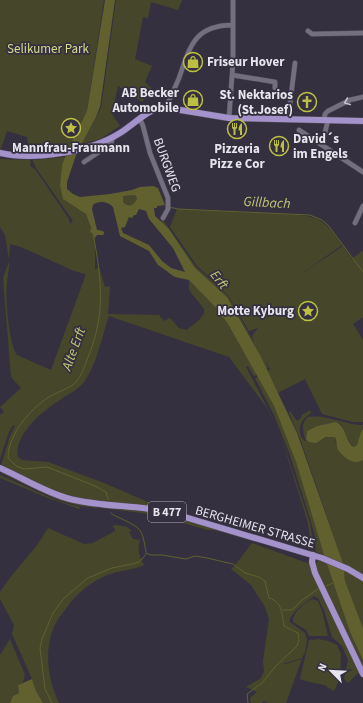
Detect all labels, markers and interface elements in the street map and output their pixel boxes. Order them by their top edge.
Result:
park label: Selikumer Park [7,40,89,58]
shop icon: Friseur Hover [182,51,204,73]
place label: Friseur Hover [207,53,285,71]
place label: AB Becker Automobile [111,84,180,117]
place label: St. Nektarios (St.Josef) [220,86,293,119]
shop icon: AB Becker Automobile [182,89,204,111]
church icon: St. Nektarios (St.Josef) [296,91,318,113]
one-way arrow [344,97,352,105]
place icon: Mannfrau-Fraumann [60,117,82,139]
restaurant icon: Pizzeria Pizz e Cor [226,118,248,140]
place label: David´s im Engels [293,130,348,163]
street label: BURGWEG [149,135,185,195]
restaurant icon: David´s im Engels [268,135,290,157]
place label: Mannfrau-Fraumann [12,139,130,157]
place label: Pizzeria Pizz e Cor [209,140,265,173]
water label: Gillbach [243,192,291,214]
water label: Erft [205,266,234,295]
place icon: Motte Kyburg [297,300,319,322]
place label: Motte Kyburg [217,302,294,320]
water label: Alte Erft [57,324,91,374]
street label: BERGHEIMER STRASSE [193,501,317,553]
road number: B 477 [148,502,186,522]
north arrow [311,651,351,691]
text: N [314,661,331,674]

